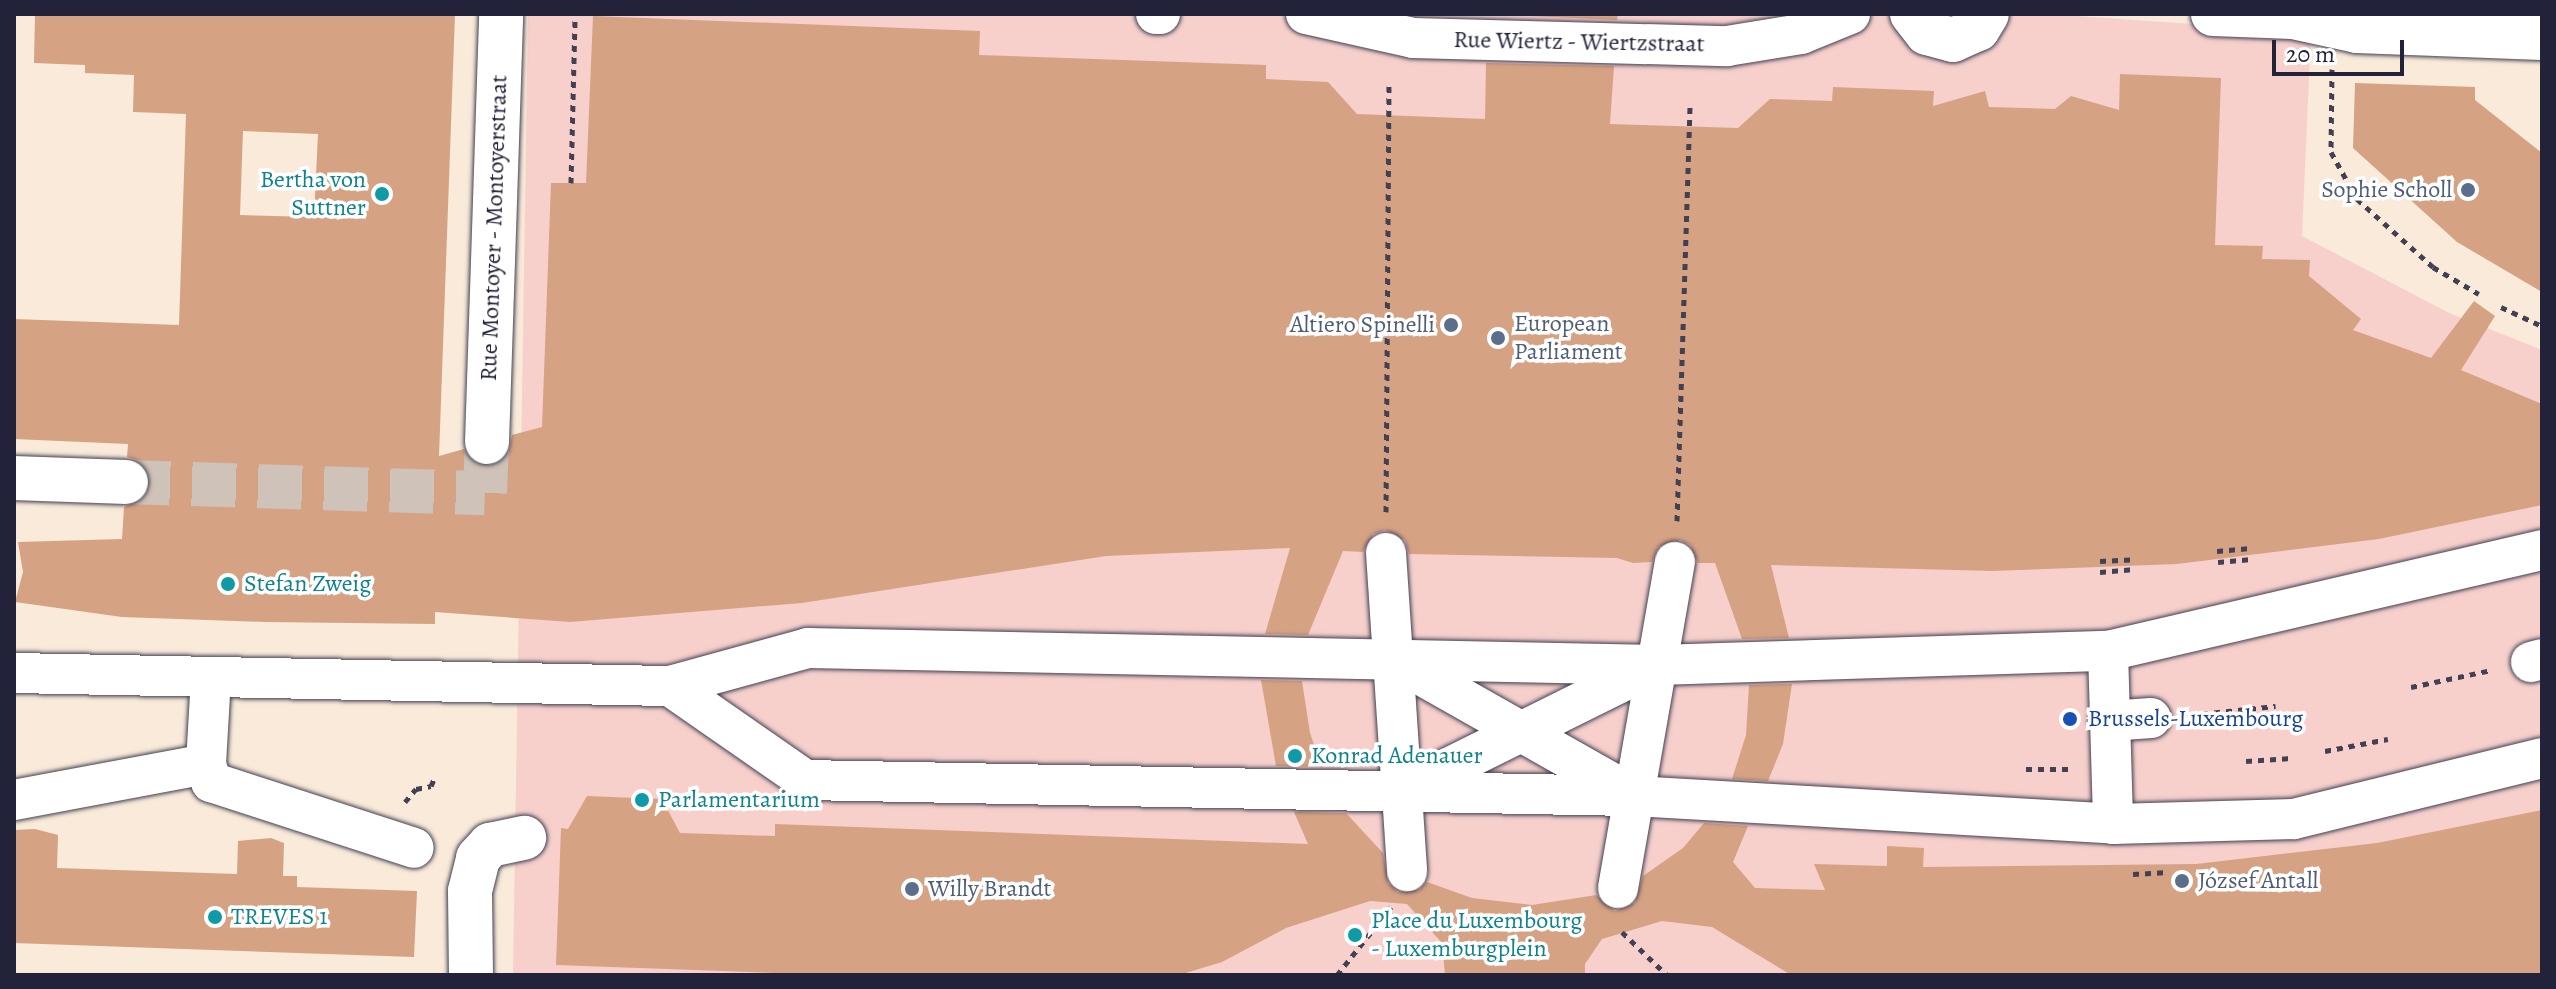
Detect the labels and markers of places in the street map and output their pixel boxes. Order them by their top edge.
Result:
place label: Bertha von Suttner [260,166,366,222]
place label: Sophie Scholl [2321,176,2452,204]
marker: Sophie Scholl [2459,181,2477,199]
marker: Bertha von Suttner [373,185,391,203]
place label: European Parliament [1514,310,1623,366]
place label: Altiero Spinelli [1290,311,1435,339]
marker: Altiero Spinelli [1442,316,1460,334]
marker: European Parliament [1489,329,1507,347]
place label: Stefan Zweig [244,570,371,598]
marker: Stefan Zweig [219,575,237,593]
place label: Brussels-Luxembourg [2088,705,2303,733]
marker: Brussels-Luxembourg [2059,708,2081,730]
place label: Konrad Adenauer [1311,742,1483,770]
marker: Konrad Adenauer [1286,747,1304,765]
place label: Parlamentarium [658,786,820,814]
marker: Parlamentarium [633,791,651,809]
place label: József Antall [2198,867,2318,895]
marker: József Antall [2173,872,2191,890]
place label: Willy Brandt [928,875,1052,903]
marker: Willy Brandt [903,880,921,898]
place label: TREVES 1 [231,903,327,931]
place label: Place du Luxembourg - Luxemburgplein [1371,907,1582,963]
marker: TREVES 1 [206,908,224,926]
marker: Place du Luxembourg - Luxemburgplein [1346,926,1364,944]

